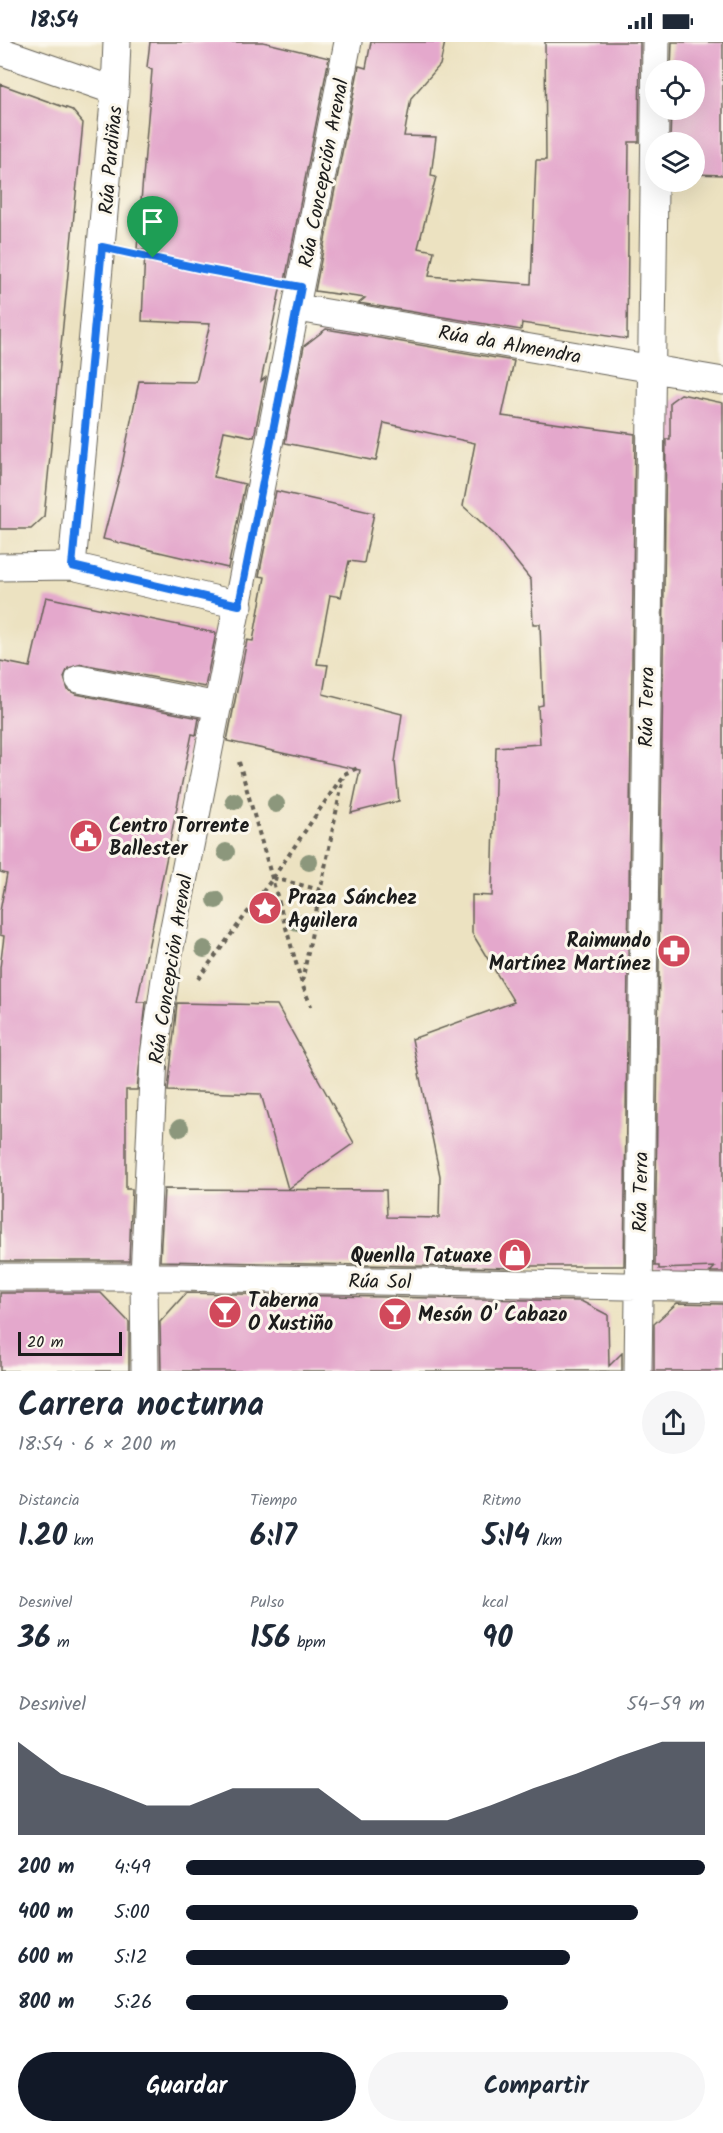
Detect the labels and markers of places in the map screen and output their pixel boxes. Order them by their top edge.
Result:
pin [127,196,178,258]
place label: Centro Torrente Ballester [109,811,250,866]
public building icon: Centro Torrente Ballester [68,818,104,854]
place label: Praza Sánchez Aguilera [288,883,417,938]
place icon: Praza Sánchez Aguilera [247,890,283,926]
place label: Raimundo Martínez Martínez [489,926,651,981]
pharmacy icon: Raimundo Martínez Martínez [656,933,692,969]
shop icon: Quenlla Tatuaxe [497,1237,533,1273]
place label: Quenlla Tatuaxe [350,1241,492,1273]
place label: Taberna O Xustiño [248,1286,333,1341]
bar icon: Taberna O Xustiño [207,1294,243,1330]
bar icon: Mesón O' Cabazo [377,1296,413,1332]
place label: Mesón O' Cabazo [418,1300,567,1332]

